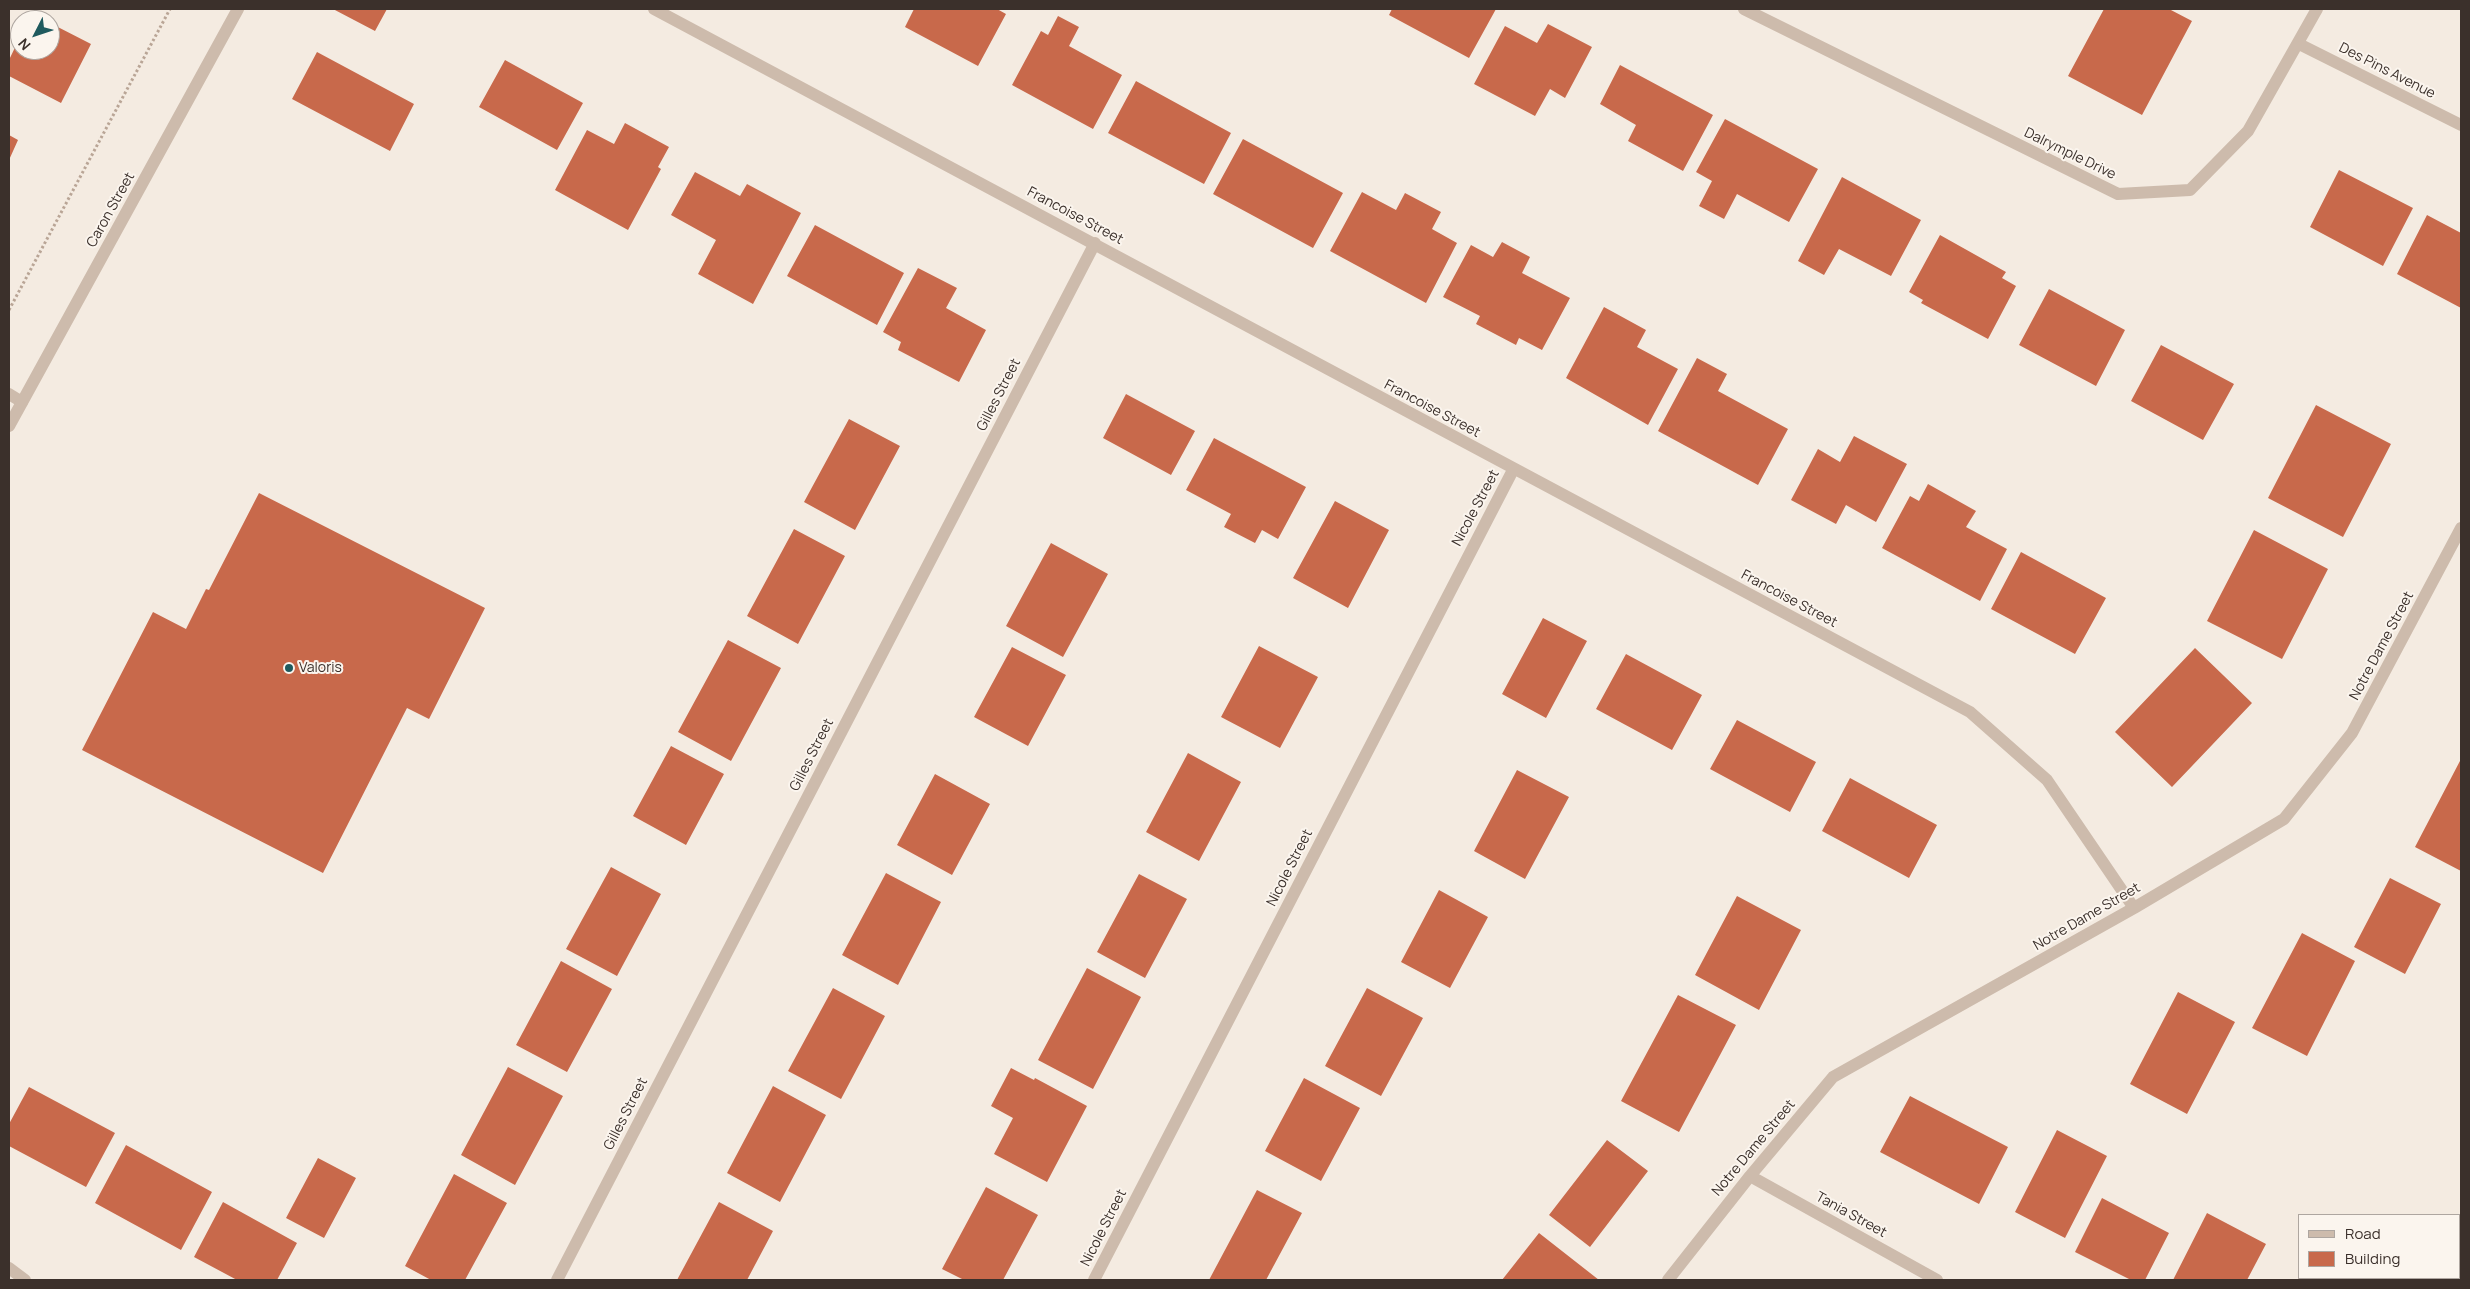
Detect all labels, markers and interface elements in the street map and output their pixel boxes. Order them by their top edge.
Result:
north arrow [10,10,60,60]
text: N [14,34,35,55]
street label: Des Pins Avenue [2336,39,2438,103]
street label: Dalrymple Drive [2021,125,2119,183]
street label: Caron Street [83,170,139,250]
street label: Francoise Street [1024,184,1126,248]
street label: Gilles Street [974,356,1024,434]
street label: Francoise Street [1381,377,1483,441]
street label: Nicole Street [1449,467,1503,549]
street label: Francoise Street [1738,567,1840,631]
street label: Notre Dame Street [2346,589,2418,703]
place label: Valoris [299,660,342,676]
marker: Valoris [283,662,295,674]
street label: Gilles Street [787,716,837,794]
street label: Nicole Street [1263,827,1317,909]
street label: Notre Dame Street [2031,880,2143,954]
street label: Gilles Street [601,1075,651,1153]
street label: Notre Dame Street [1709,1096,1799,1200]
street label: Nicole Street [1077,1187,1131,1269]
street label: Tania Street [1813,1189,1889,1241]
legend [2298,1214,2460,1279]
text: Road [2345,1223,2381,1244]
text: Building [2345,1248,2400,1269]

